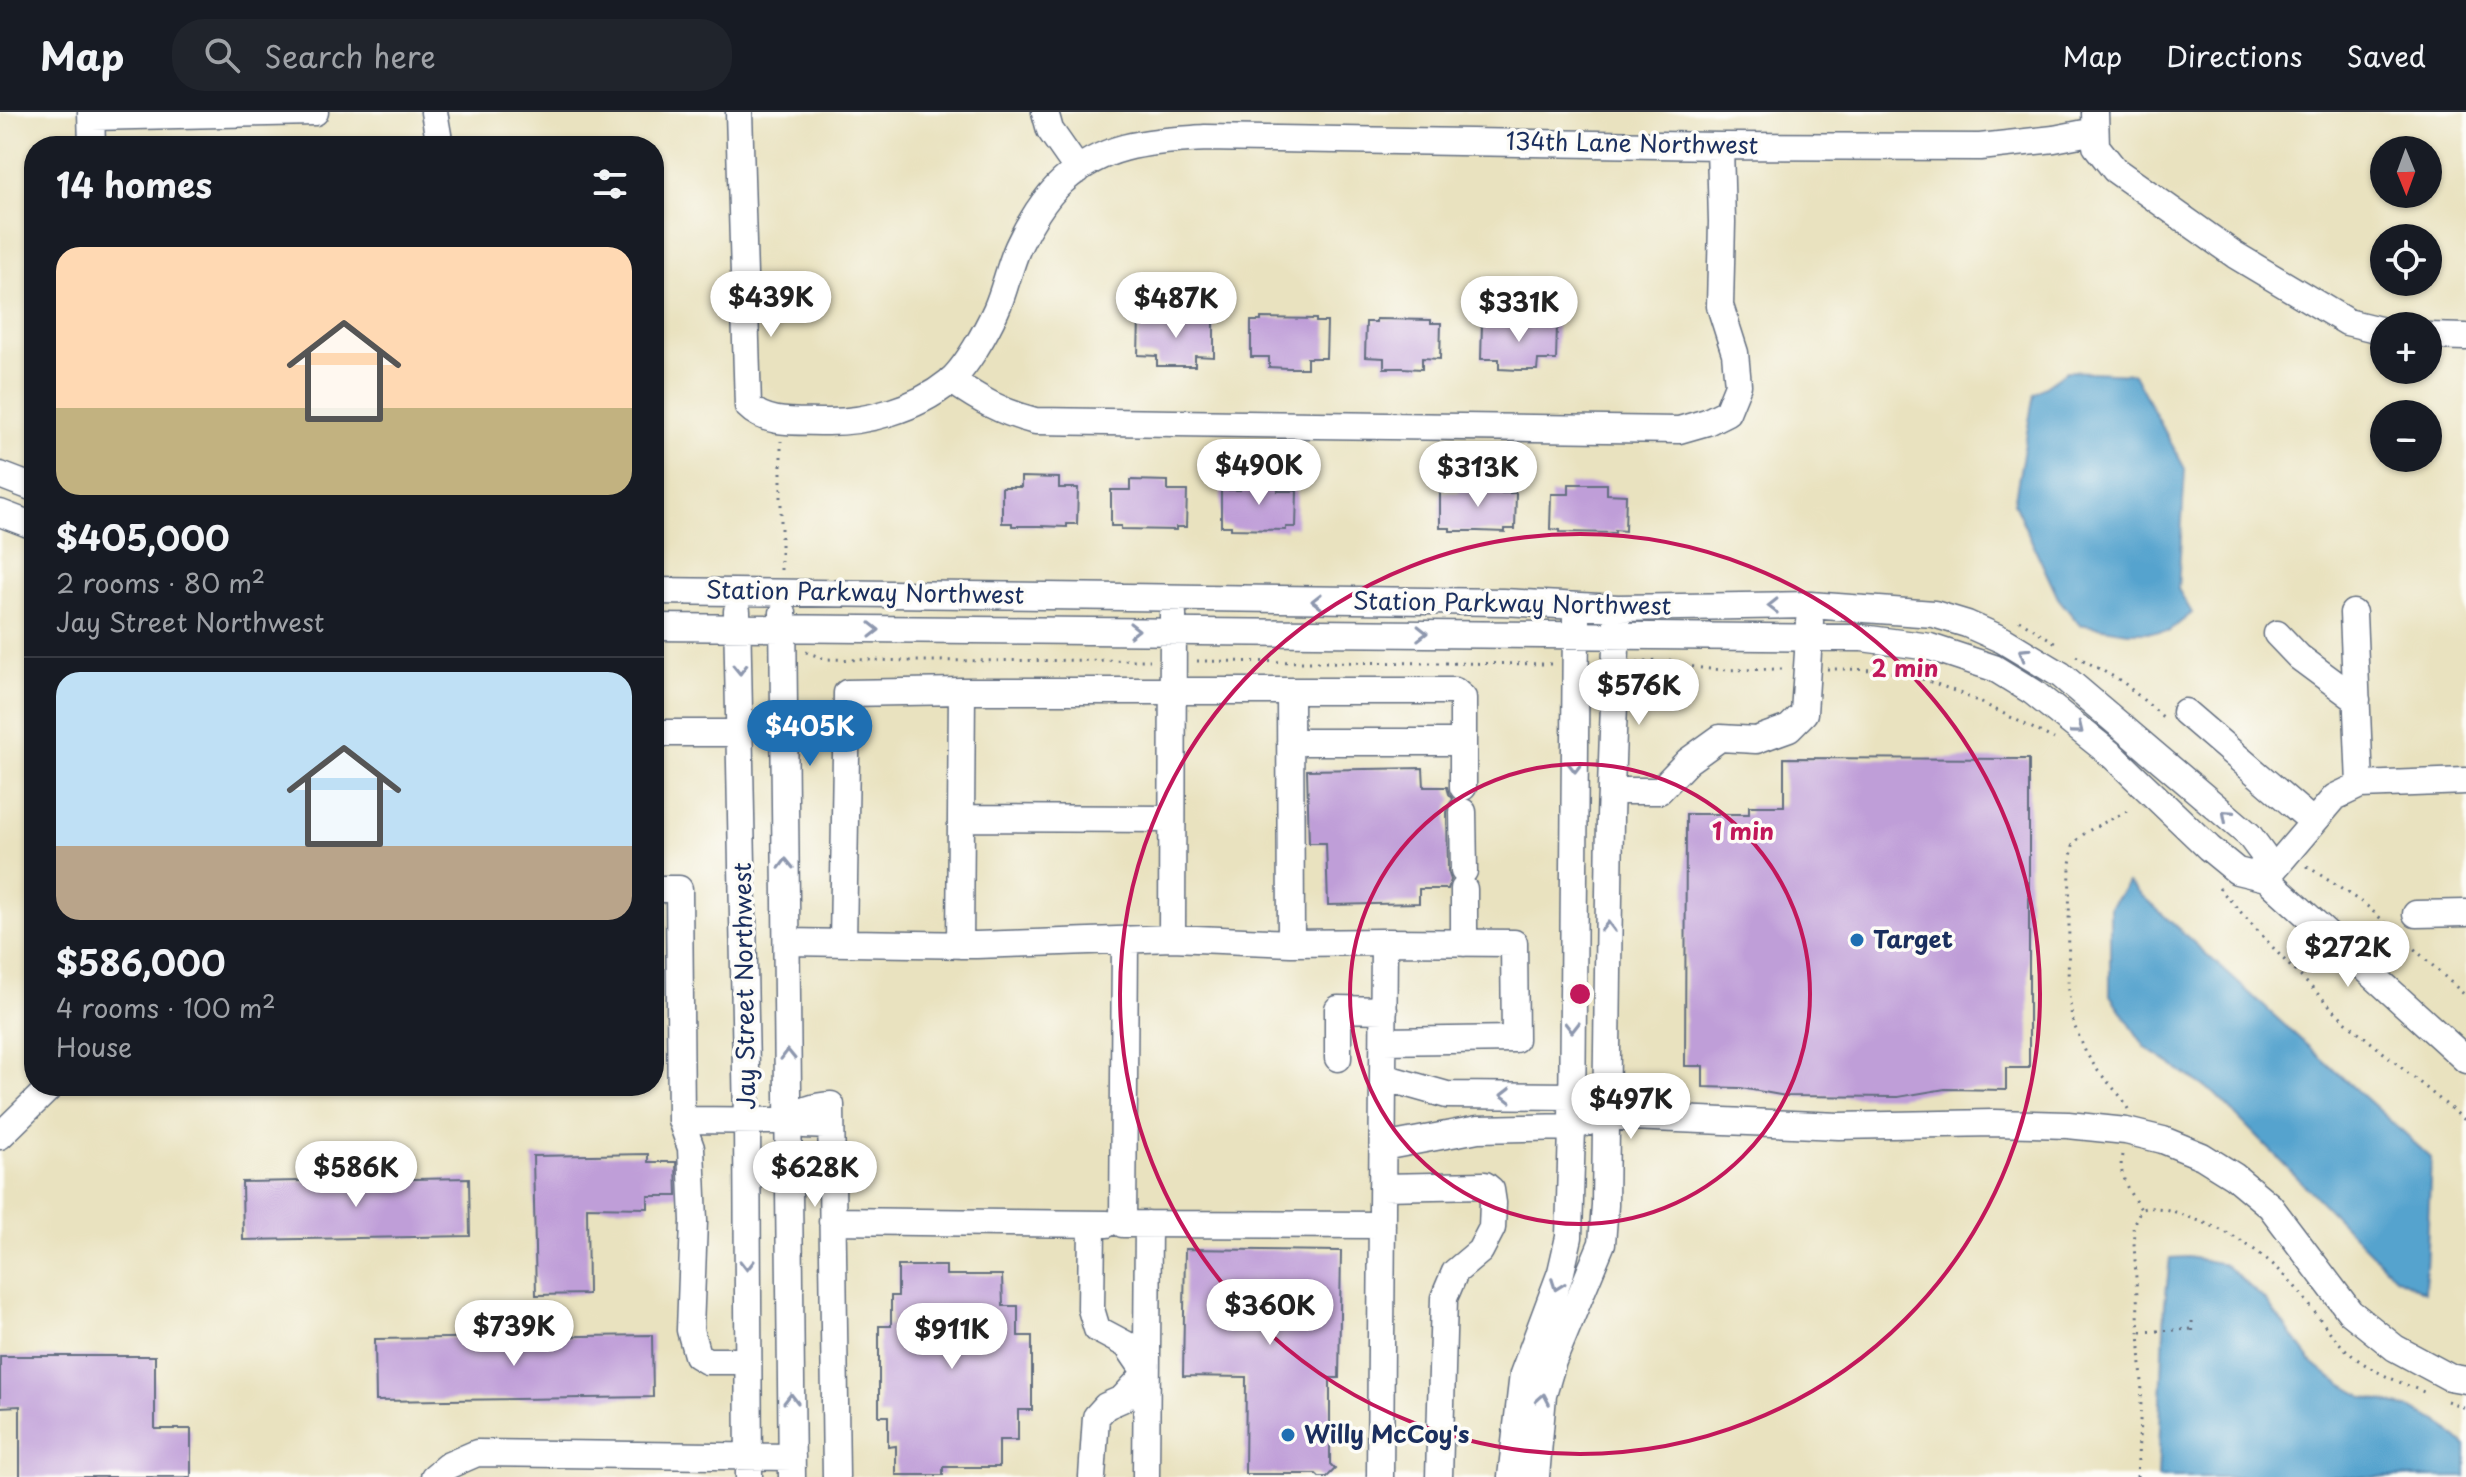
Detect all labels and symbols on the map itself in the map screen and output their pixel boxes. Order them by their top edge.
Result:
street label: 134th Lane Northwest [1506,122,1759,162]
north arrow [2370,136,2442,208]
pin: $439K [715,271,827,339]
pin: $487K [1120,272,1232,340]
pin: $331K [1463,276,1575,344]
pin: $490K [1203,439,1315,507]
pin: $313K [1422,441,1534,509]
street label: Station Parkway Northwest [706,570,1024,612]
street label: Station Parkway Northwest [1353,581,1671,623]
one-way arrow [1310,592,1323,610]
one-way arrow [1766,597,1779,614]
one-way arrow [868,621,881,639]
one-way arrow [1128,622,1141,639]
one-way arrow [1416,624,1429,642]
one-way arrow [2018,647,2033,663]
text: 2 min [1871,649,1939,685]
pin: $576K [1583,659,1695,727]
one-way arrow [731,663,749,676]
pin: $405K [754,700,866,768]
one-way arrow [2069,719,2084,734]
one-way arrow [1566,761,1583,774]
one-way arrow [2221,810,2236,825]
text: 1 min [1712,812,1774,848]
one-way arrow [777,857,795,870]
street label: Jay Street Northwest [723,862,763,1110]
one-way arrow [1600,920,1617,933]
place label: Target [1873,920,1953,956]
pin: $272K [2292,921,2404,989]
marker: Target [1848,931,1866,949]
centre of rings [1566,980,1594,1008]
one-way arrow [1564,1021,1581,1034]
one-way arrow [780,1048,797,1061]
pin: $497K [1575,1073,1687,1141]
one-way arrow [1499,1087,1512,1104]
pin: $586K [300,1141,412,1209]
pin: $628K [759,1141,871,1209]
one-way arrow [738,1259,756,1272]
one-way arrow [1550,1277,1566,1291]
pin: $360K [1214,1279,1326,1347]
pin: $739K [458,1300,570,1368]
pin: $911K [896,1303,1008,1371]
one-way arrow [783,1392,800,1405]
one-way arrow [1534,1393,1551,1406]
place label: Willy McCoy's [1304,1415,1469,1451]
marker: Willy McCoy's [1279,1426,1297,1444]

